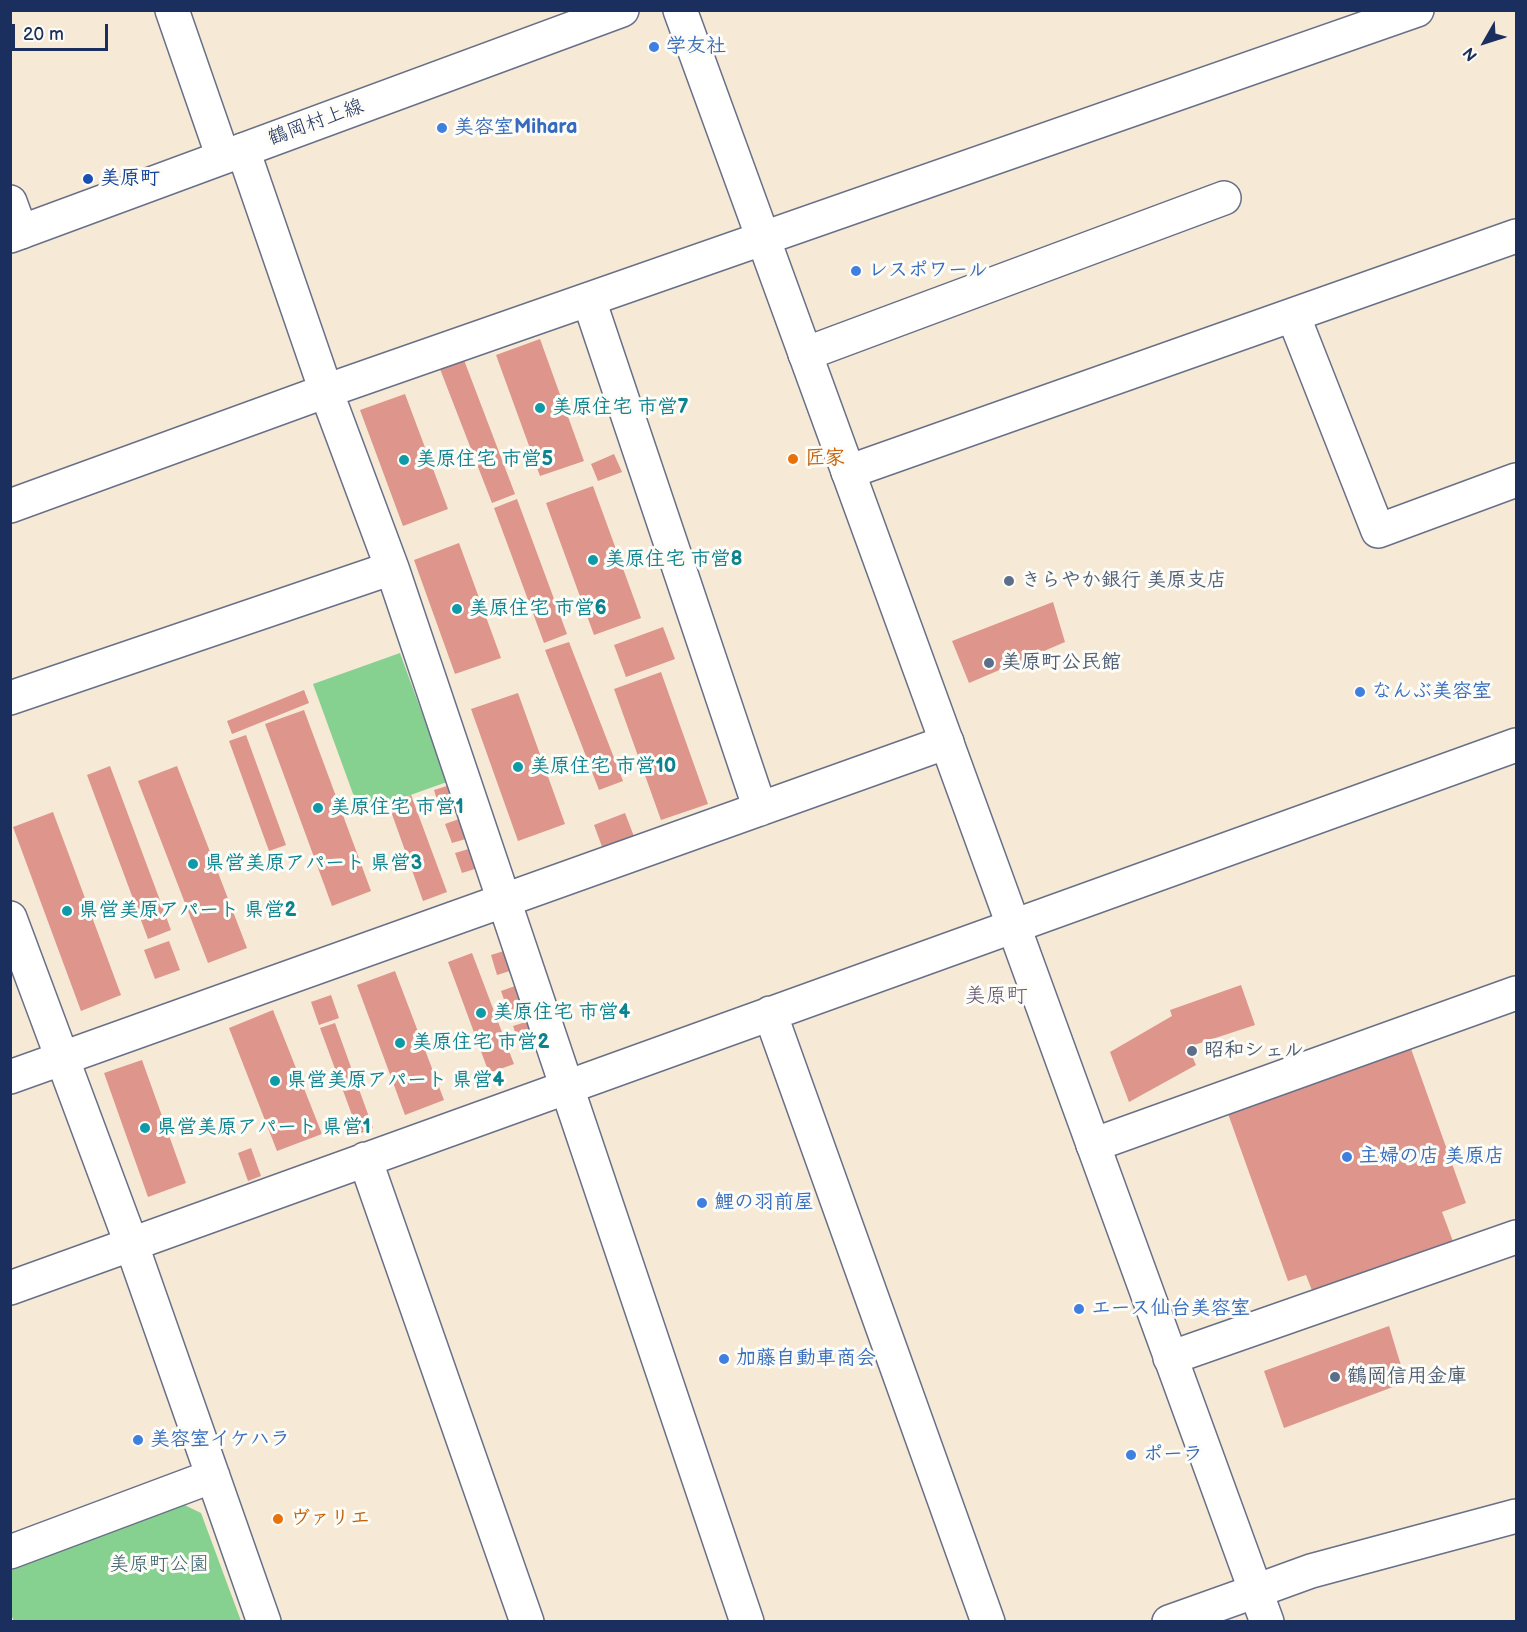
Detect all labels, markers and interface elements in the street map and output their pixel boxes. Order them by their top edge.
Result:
scale bar [15,12,111,50]
north arrow [1455,12,1515,72]
text: 20 m [23,24,64,45]
place label: 学友社 [666,35,726,59]
marker: 学友社 [647,40,661,54]
text: N [1459,43,1482,64]
street label: 鶴岡村上線 [265,95,367,151]
place label: 美容室Mihara [454,116,578,140]
marker: 美容室Mihara [435,121,449,135]
place label: 美原町 [100,167,160,191]
marker: 美原町 [81,172,95,186]
place label: レスポワール [868,259,988,283]
marker: レスポワール [849,264,863,278]
place label: 美原住宅 市営7 [552,396,688,420]
marker: 美原住宅 市営7 [533,401,547,415]
place label: 匠家 [805,447,845,471]
place label: 美原住宅 市営5 [416,448,553,472]
marker: 匠家 [786,452,800,466]
marker: 美原住宅 市営5 [397,453,411,467]
place label: 美原住宅 市営8 [605,548,742,572]
marker: 美原住宅 市営8 [586,553,600,567]
place label: きらやか銀行 美原支店 [1021,569,1226,593]
marker: きらやか銀行 美原支店 [1002,574,1016,588]
place label: 美原住宅 市営6 [469,597,607,621]
marker: 美原住宅 市営6 [450,602,464,616]
place label: 美原町公民館 [1001,651,1121,675]
marker: 美原町公民館 [982,656,996,670]
place label: なんぶ美容室 [1372,680,1492,704]
marker: なんぶ美容室 [1353,685,1367,699]
place label: 美原住宅 市営10 [530,755,676,779]
marker: 美原住宅 市営10 [511,760,525,774]
place label: 美原住宅 市営1 [330,796,464,820]
marker: 美原住宅 市営1 [311,801,325,815]
place label: 県営美原アパート 県営3 [205,852,422,876]
marker: 県営美原アパート 県営3 [186,857,200,871]
place label: 県営美原アパート 県営2 [79,899,296,923]
marker: 県営美原アパート 県営2 [60,904,74,918]
district label: 美原町 [965,984,1027,1010]
place label: 美原住宅 市営4 [493,1001,630,1025]
marker: 美原住宅 市営4 [474,1006,488,1020]
place label: 美原住宅 市営2 [412,1031,549,1055]
marker: 美原住宅 市営2 [393,1036,407,1050]
place label: 昭和シェル [1204,1039,1304,1063]
marker: 昭和シェル [1185,1044,1199,1058]
place label: 県営美原アパート 県営4 [287,1069,504,1093]
marker: 県営美原アパート 県営4 [268,1074,282,1088]
place label: 県営美原アパート 県営1 [157,1116,371,1140]
marker: 県営美原アパート 県営1 [138,1121,152,1135]
place label: 主婦の店 美原店 [1359,1145,1504,1169]
marker: 主婦の店 美原店 [1340,1150,1354,1164]
place label: 鯉の羽前屋 [714,1191,814,1215]
marker: 鯉の羽前屋 [695,1196,709,1210]
place label: エース仙台美容室 [1091,1297,1251,1321]
marker: エース仙台美容室 [1072,1302,1086,1316]
place label: 加藤自動車商会 [736,1347,876,1371]
marker: 加藤自動車商会 [717,1352,731,1366]
place label: 鶴岡信用金庫 [1347,1365,1467,1389]
marker: 鶴岡信用金庫 [1328,1370,1342,1384]
place label: 美容室イケハラ [150,1428,290,1452]
marker: 美容室イケハラ [131,1433,145,1447]
place label: ポーラ [1143,1443,1203,1467]
marker: ポーラ [1124,1448,1138,1462]
place label: ヴァリエ [290,1507,370,1531]
marker: ヴァリエ [271,1512,285,1526]
park label: 美原町公園 [109,1553,209,1577]

